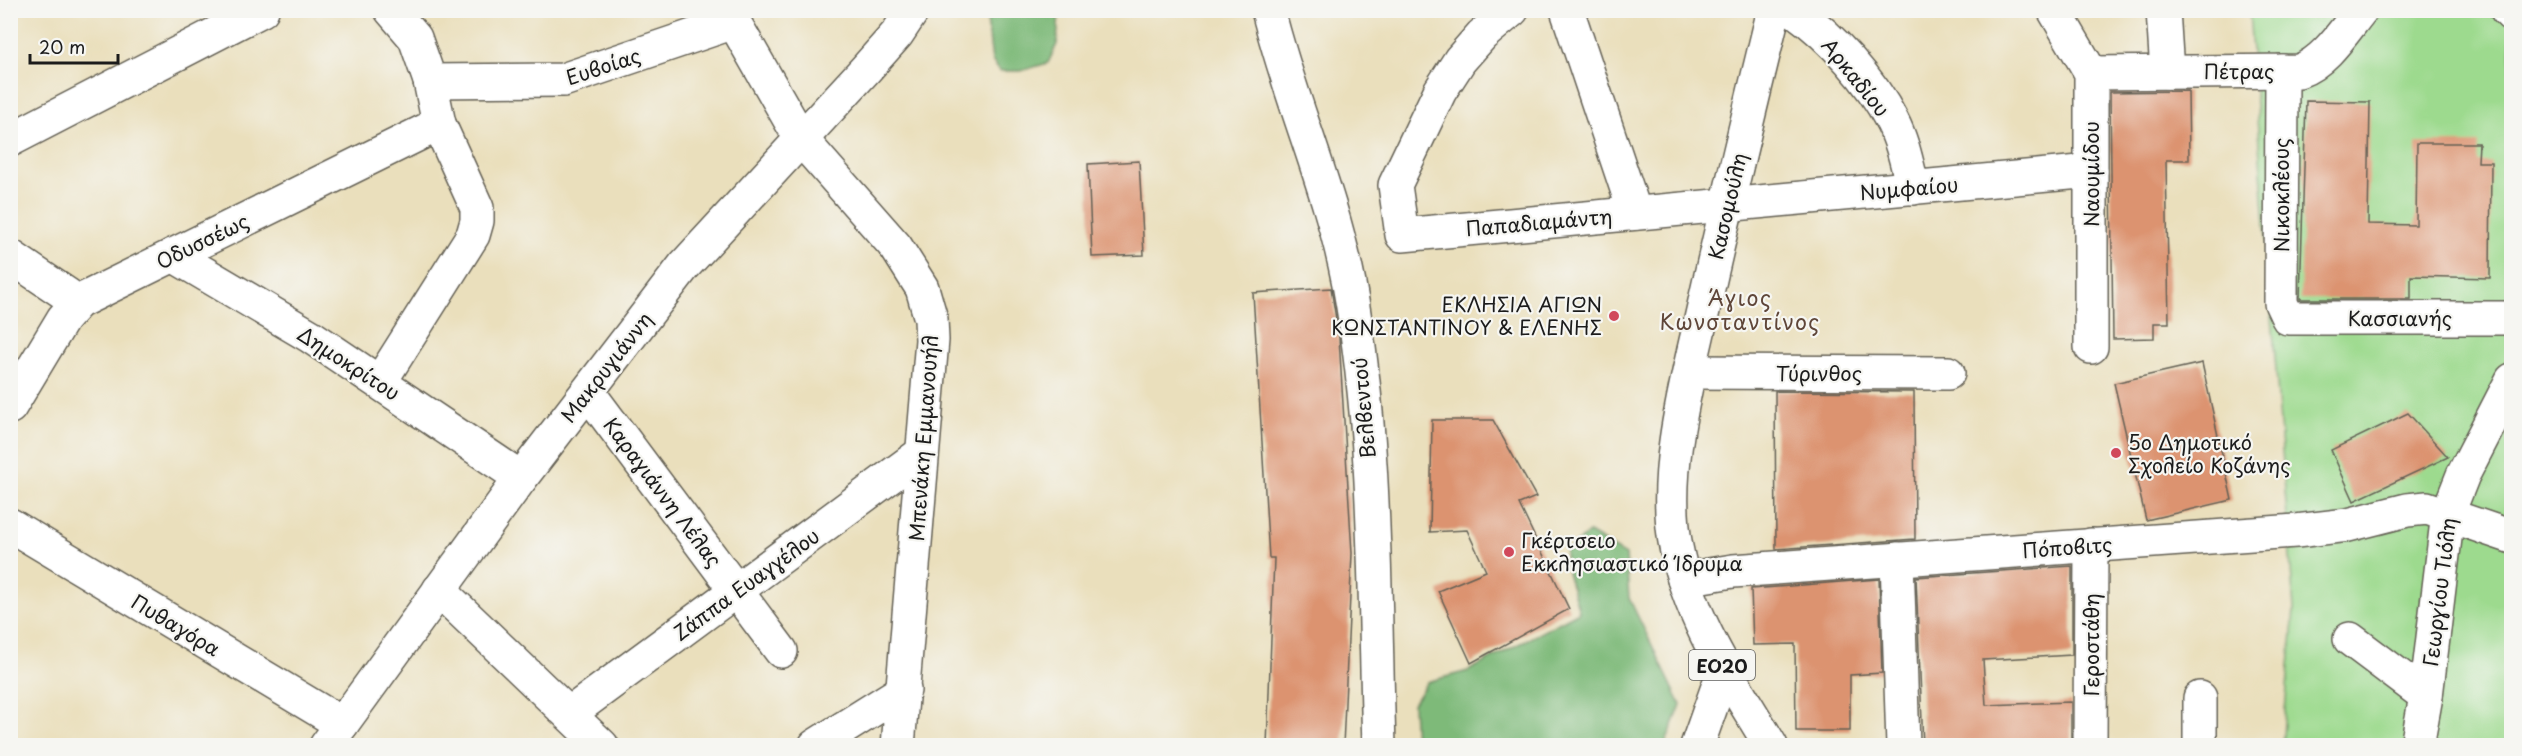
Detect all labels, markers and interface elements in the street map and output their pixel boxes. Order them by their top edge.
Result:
scale bar [30,27,118,65]
street label: Αρκαδίου [1815,31,1897,123]
text: 20 m [39,33,85,60]
street label: Ευβoίας [562,40,644,92]
street label: Πέτρας [2204,56,2274,86]
street label: Ναουμίδου [2076,121,2106,227]
street label: Νικοκλέους [2266,138,2296,252]
street label: Κασομούλη [1700,150,1754,262]
street label: Νυμφαίου [1859,169,1959,207]
street label: Παπαδιαμάντη [1465,201,1613,243]
street label: Οδυσσέως [151,206,253,276]
district label: Άγιος Κωνσταντίνος [1659,281,1821,337]
place label: ΕΚΛΗΣΙΑ ΑΓΙΩΝ ΚΩΝΣΤΑΝΤΙΝΟΥ & ΕΛΕΝΗΣ [1331,289,1602,342]
street label: Κασσιανής [2348,303,2452,333]
street label: Μακρυγιάννη [553,305,659,429]
marker: ΕΚΛΗΣΙΑ ΑΓΙΩΝ ΚΩΝΣΤΑΝΤΙΝΟΥ & ΕΛΕΝΗΣ [1607,309,1621,323]
street label: Δημοκρίτου [292,319,406,407]
street label: Μπενάκη Εμμανουήλ [901,334,945,542]
street label: Βελβεντού [1344,356,1382,460]
street label: Τύρινθος [1776,358,1862,388]
street label: Καραγιάννη Λέλας [597,411,729,573]
place label: 5ο Δημοτικό Σχολείο Κοζάνης [2128,427,2291,480]
marker: 5ο Δημοτικό Σχολείο Κοζάνης [2109,446,2123,460]
street label: Γεωργίου Τιόλη [2415,516,2463,668]
street label: Ζάππα Ευαγγέλου [667,521,825,647]
place label: Γκέρτσειο Εκκλησιαστικό Ίδρυμα [1521,525,1743,578]
street label: Πόποβιτς [2021,529,2113,565]
marker: Γκέρτσειο Εκκλησιαστικό Ίδρυμα [1502,545,1516,559]
street label: Πυθαγόρα [126,587,226,663]
street label: Γεροστάθη [2076,593,2106,697]
road number: ΕΟ20 [1689,650,1755,680]

